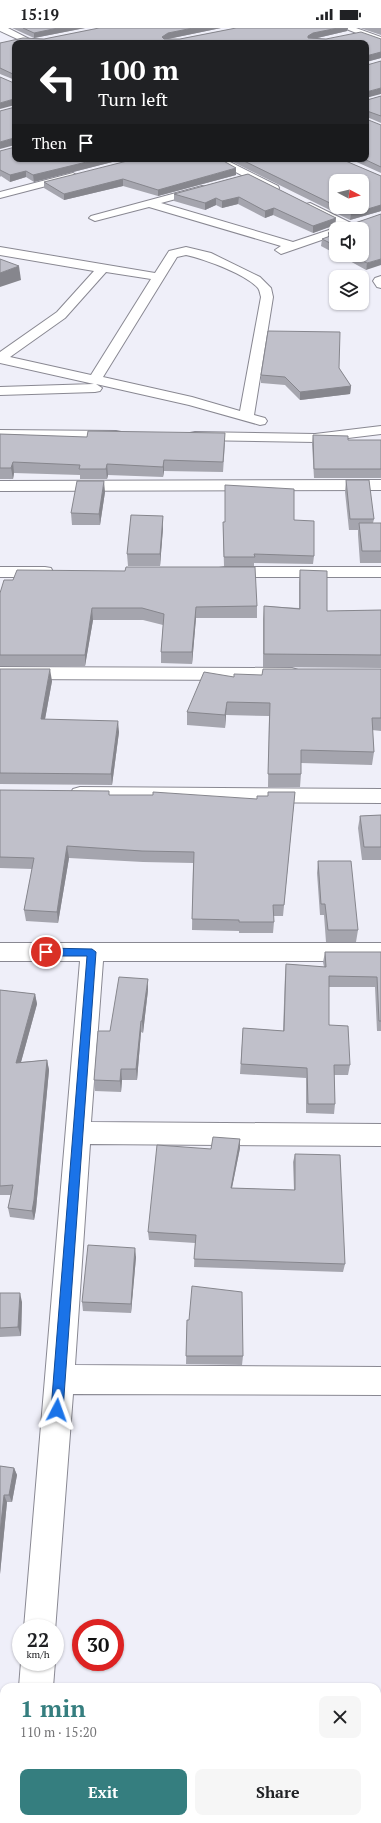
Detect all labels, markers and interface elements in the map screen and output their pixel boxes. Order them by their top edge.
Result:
text: 15:19 [20,4,59,24]
text: 100 m [98,51,179,88]
icon: left [32,56,84,108]
text: Turn left [98,87,168,111]
icon: arrive [75,132,97,154]
text: Then [32,133,67,153]
north arrow [329,174,369,214]
map controls [329,174,369,310]
button: sound [329,222,369,262]
button: layers [329,270,369,310]
pin [29,935,63,969]
icon: arrive [35,941,57,963]
position arrow [36,1389,78,1431]
speed limit sign: 30 [72,1619,124,1671]
text: 22 [27,1626,49,1653]
text: km/h [26,1648,50,1661]
text: 1 min [20,1692,86,1724]
button: close [319,1696,361,1738]
text: 110 m · 15:20 [20,1723,97,1741]
button: Exit [20,1769,187,1815]
button: Share [195,1769,361,1815]

